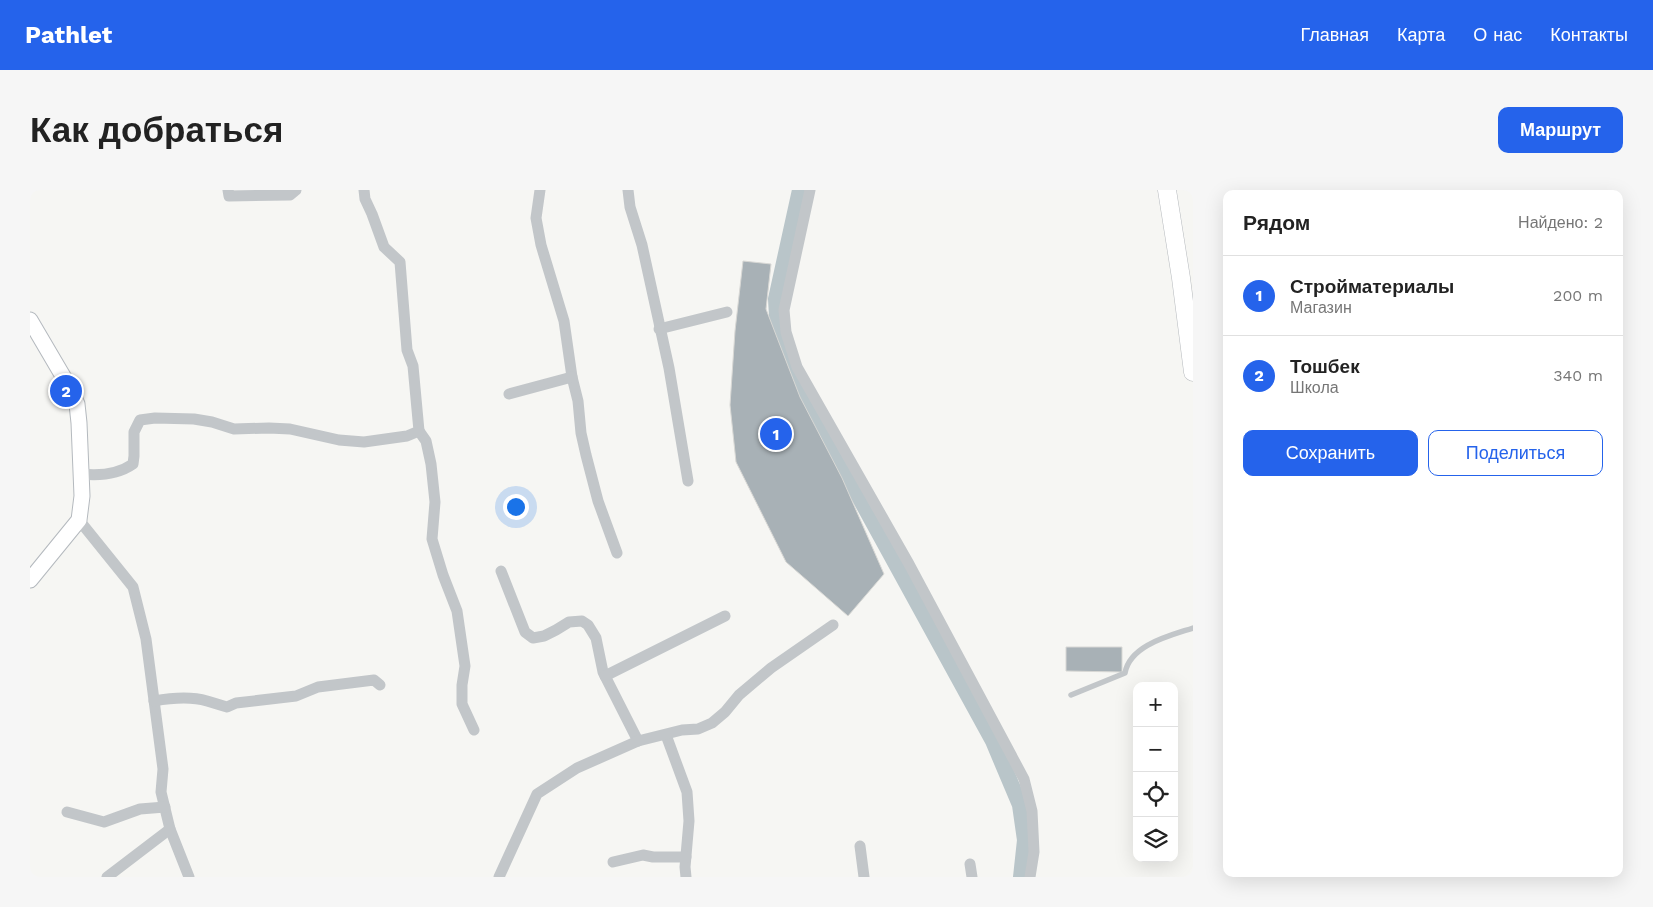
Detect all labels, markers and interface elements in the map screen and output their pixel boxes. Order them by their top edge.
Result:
text: Pathlet [25,21,112,49]
text: Главная [1300,24,1369,45]
text: Карта [1397,24,1445,45]
text: О нас [1473,24,1522,45]
text: Контакты [1550,24,1628,45]
button: Маршрут [1498,107,1623,153]
text: Как добраться [30,109,283,151]
text: Рядом [1243,210,1310,235]
text: Найдено: 2 [1518,213,1603,232]
text: Стройматериалы [1290,275,1454,298]
text: 1 [1256,286,1262,305]
text: 200 m [1553,286,1603,305]
text: Магазин [1290,298,1352,317]
text: Тошбек [1290,355,1360,378]
text: 2 [1254,366,1264,385]
text: 340 m [1553,366,1603,385]
pin: 2 [50,372,82,410]
text: Школа [1290,378,1339,397]
pin: 1 [760,415,792,453]
button: Сохранить [1243,430,1418,476]
button: Поделиться [1428,430,1603,476]
your location [503,494,529,520]
map controls [1133,682,1178,862]
button: + [1133,682,1178,727]
button: − [1133,727,1178,772]
button: locate [1133,772,1178,817]
button: layers [1133,817,1178,862]

